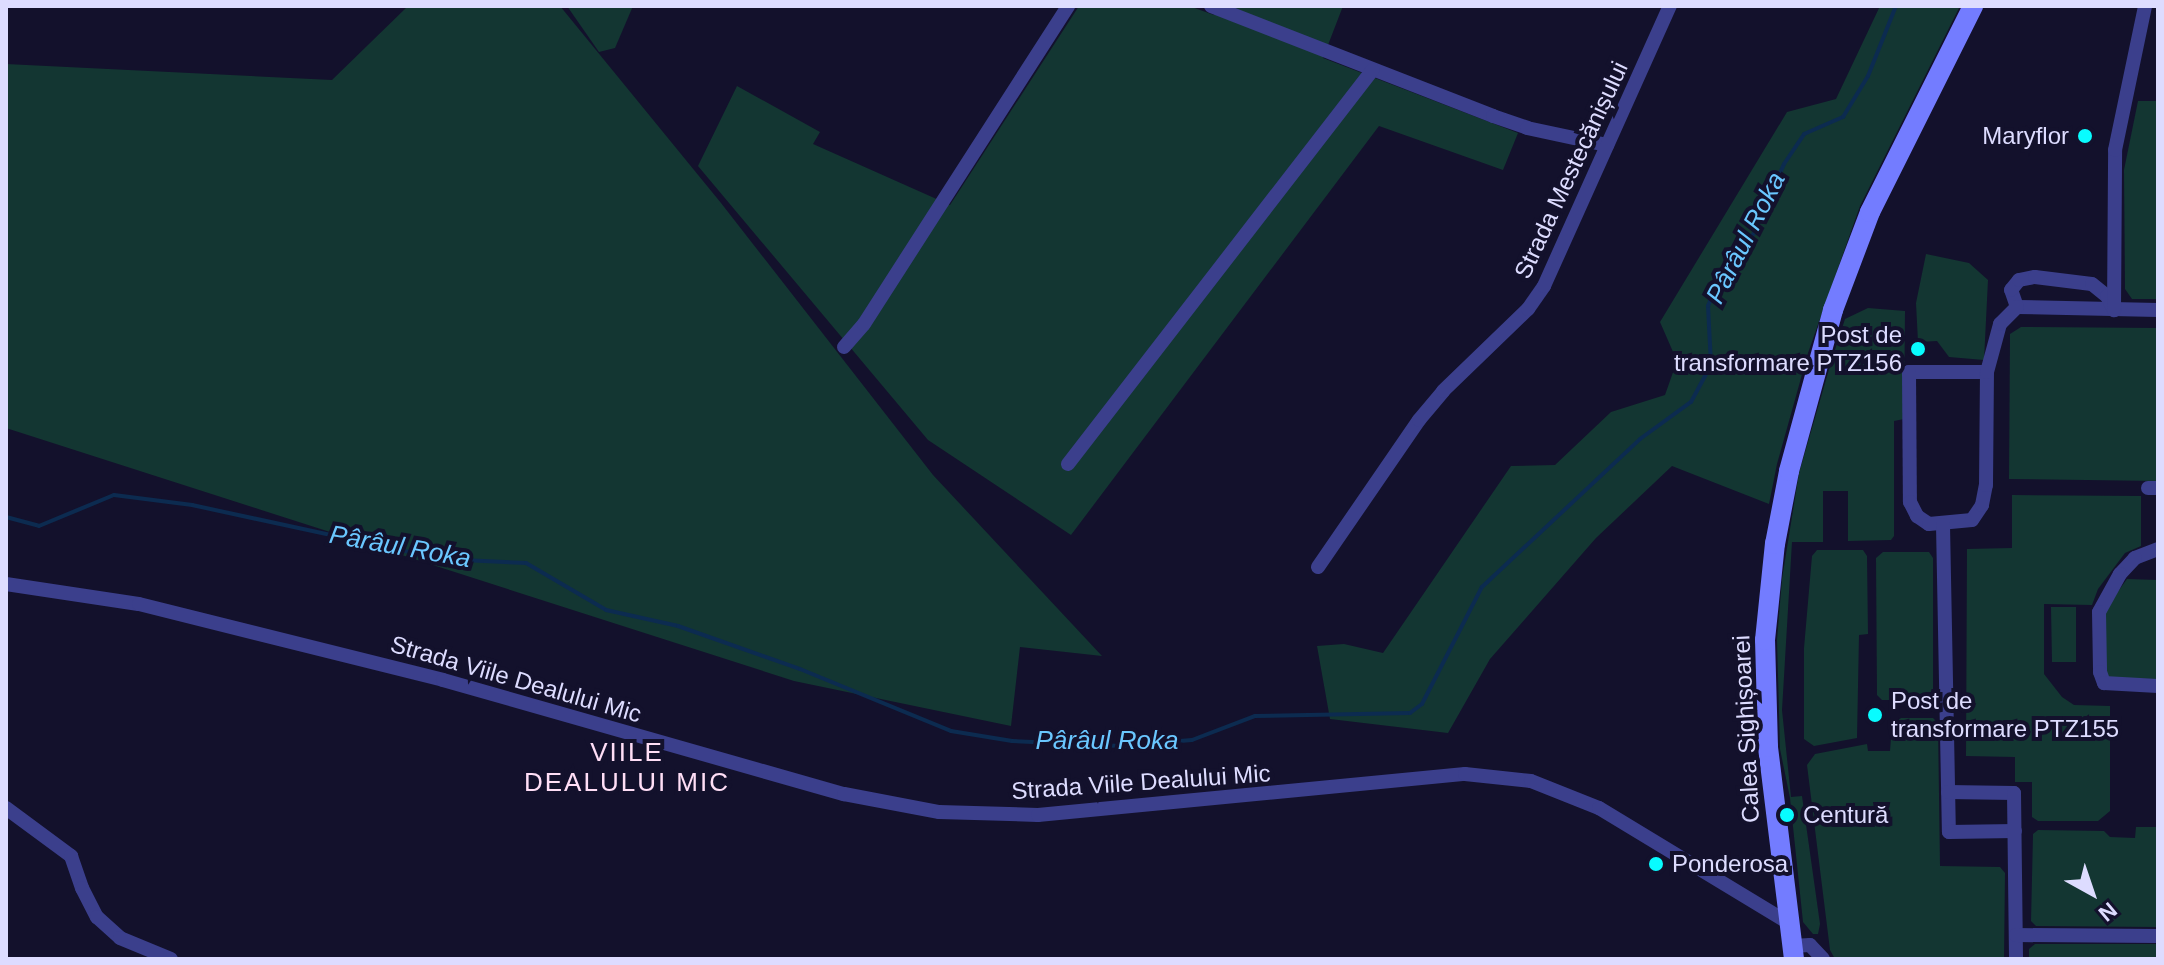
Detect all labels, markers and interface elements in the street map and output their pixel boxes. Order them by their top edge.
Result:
street label: Strada Mestecănișului [1508,57,1634,283]
place label: Maryflor [1982,122,2069,150]
marker: Maryflor [2076,127,2094,145]
water label: Pârâul Roka [1700,167,1792,309]
place label: Post de transformare PTZ156 [1674,321,1902,377]
marker: Post de transformare PTZ156 [1909,340,1927,358]
water label: Pârâul Roka [327,519,473,575]
street label: Strada Viile Dealului Mic [387,629,645,729]
street label: Calea Sighișoarei [1727,634,1765,824]
place label: Post de transformare PTZ155 [1891,687,2119,743]
marker: Post de transformare PTZ155 [1866,706,1884,724]
water label: Pârâul Roka [1035,725,1179,757]
district label: VIILE DEALULUI MIC [524,737,730,798]
street label: Strada Viile Dealului Mic [1010,759,1272,805]
place label: Centură [1803,801,1888,829]
marker: Centură [1778,806,1796,824]
place label: Ponderosa [1672,850,1788,878]
north arrow [2052,853,2132,933]
marker: Ponderosa [1647,855,1665,873]
text: N [2094,897,2122,926]

